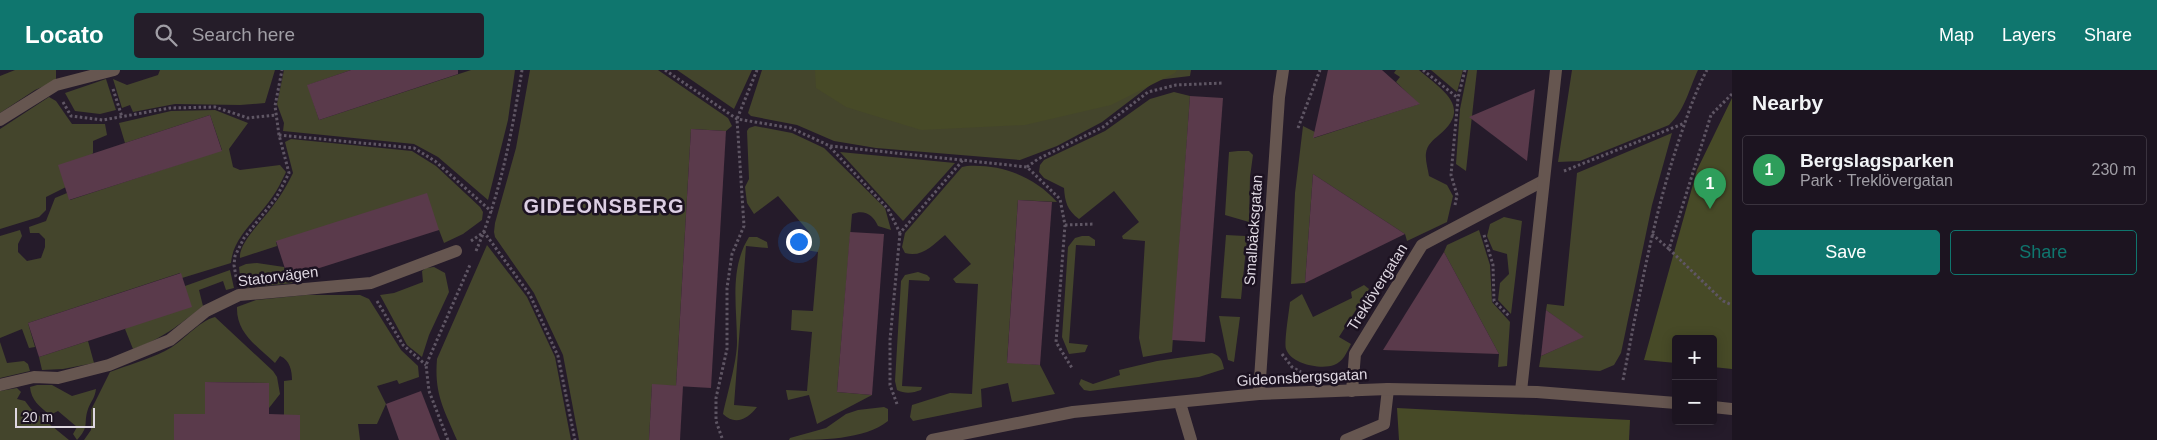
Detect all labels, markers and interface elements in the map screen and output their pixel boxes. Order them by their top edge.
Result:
search box [134,13,484,58]
text: Locato [25,21,104,48]
icon: search [152,21,180,49]
text: Search here [192,24,295,45]
text: Map [1939,25,1974,45]
text: Layers [2002,25,2056,45]
text: Share [2084,25,2132,45]
text: Nearby [1752,91,1823,114]
text: Bergslagsparken [1800,150,1954,171]
text: 1 [1765,161,1773,178]
text: 230 m [2092,161,2136,178]
pin: 1 [1694,168,1726,209]
text: Park · Treklövergatan [1800,172,1953,189]
street label: Smalbäcksgatan [1241,174,1265,286]
district label: GIDEONSBERG [523,195,685,217]
your location [786,229,812,255]
button: Save [1752,230,1940,275]
button: Share [1950,230,2137,275]
street label: Treklövergatan [1343,240,1411,334]
street label: Statorvägen [237,263,319,289]
map controls [1672,335,1717,425]
button: + [1672,335,1717,380]
street label: Gideonsbergsgatan [1236,365,1368,389]
button: − [1672,380,1717,425]
scale bar [15,405,95,428]
text: 20 m [22,409,53,425]

